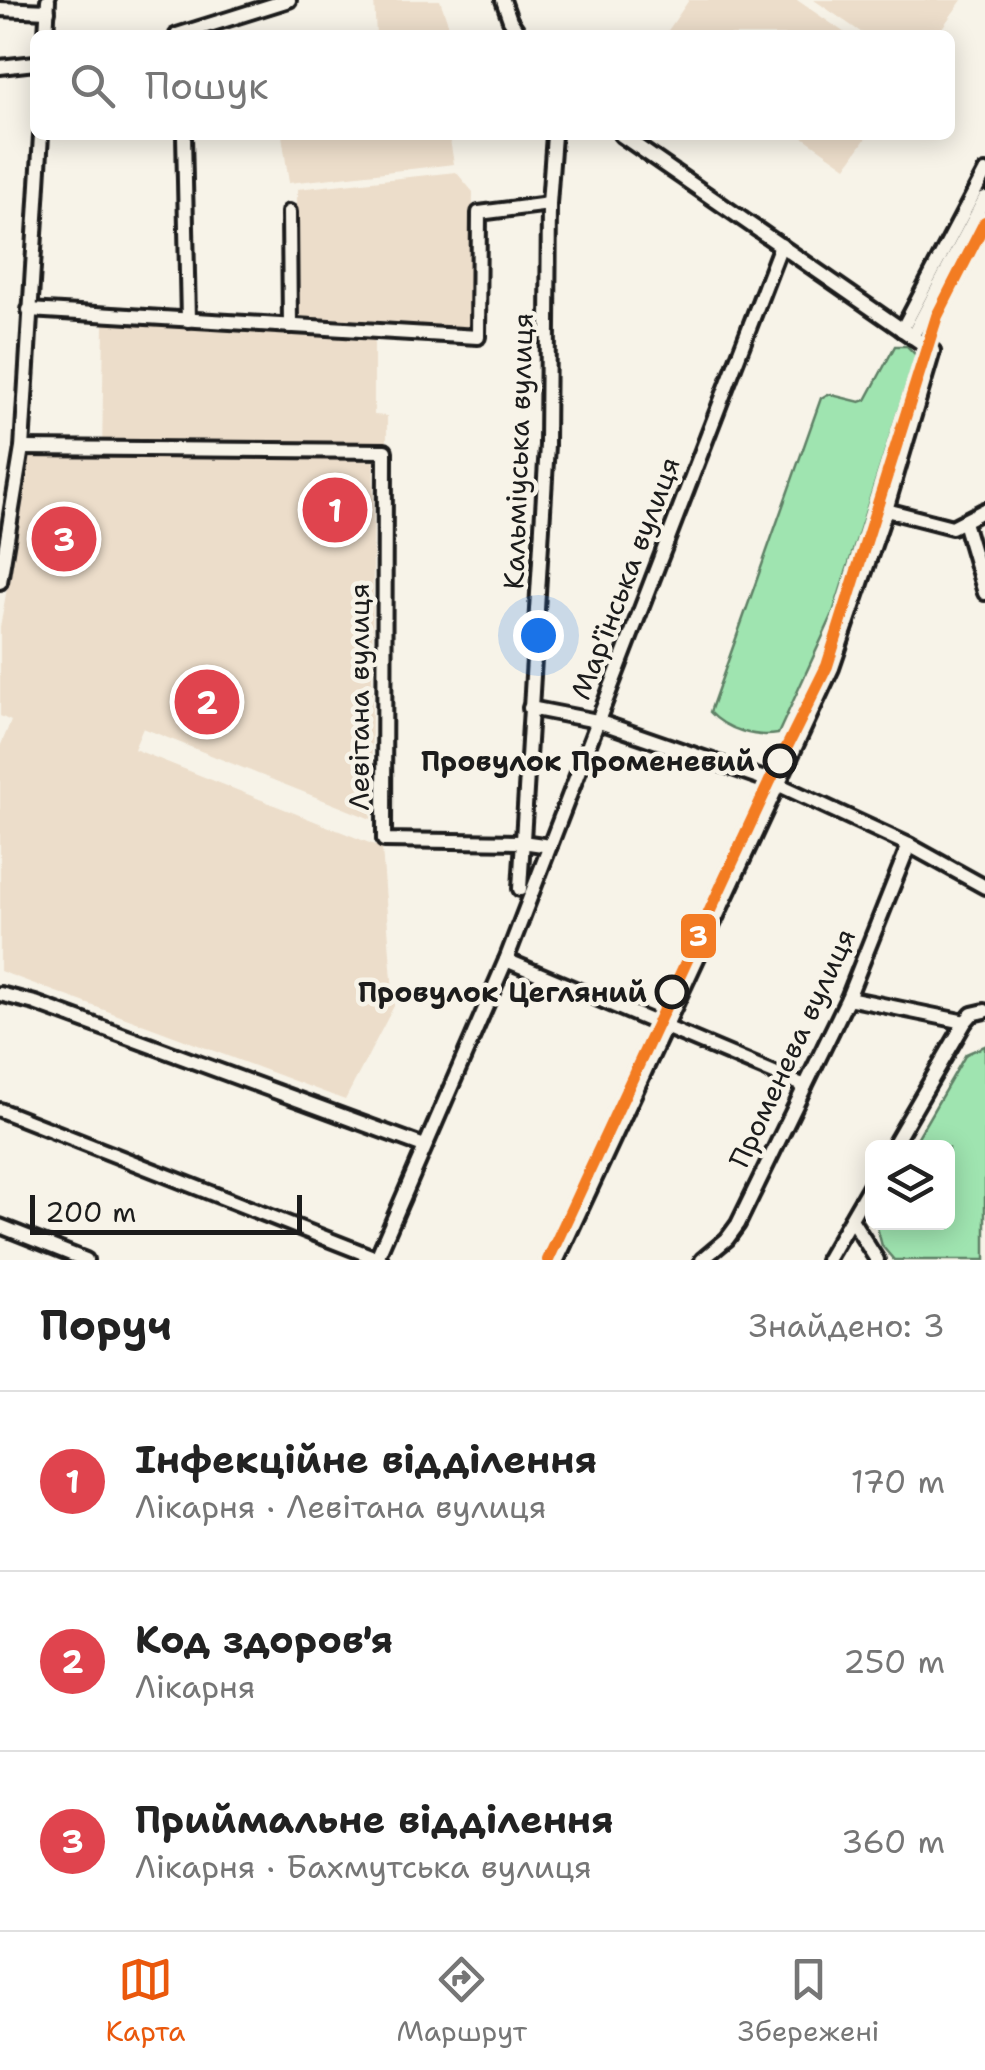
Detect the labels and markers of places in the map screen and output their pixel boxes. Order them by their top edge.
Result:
pin: 1 [302,472,368,548]
pin: 3 [32,502,96,576]
pin: 2 [174,664,240,740]
place label: Провулок Променевий [421,742,755,780]
marker: Провулок Променевий [764,745,796,777]
place label: Провулок Цегляний [358,973,647,1011]
marker: Провулок Цегляний [656,976,688,1008]

